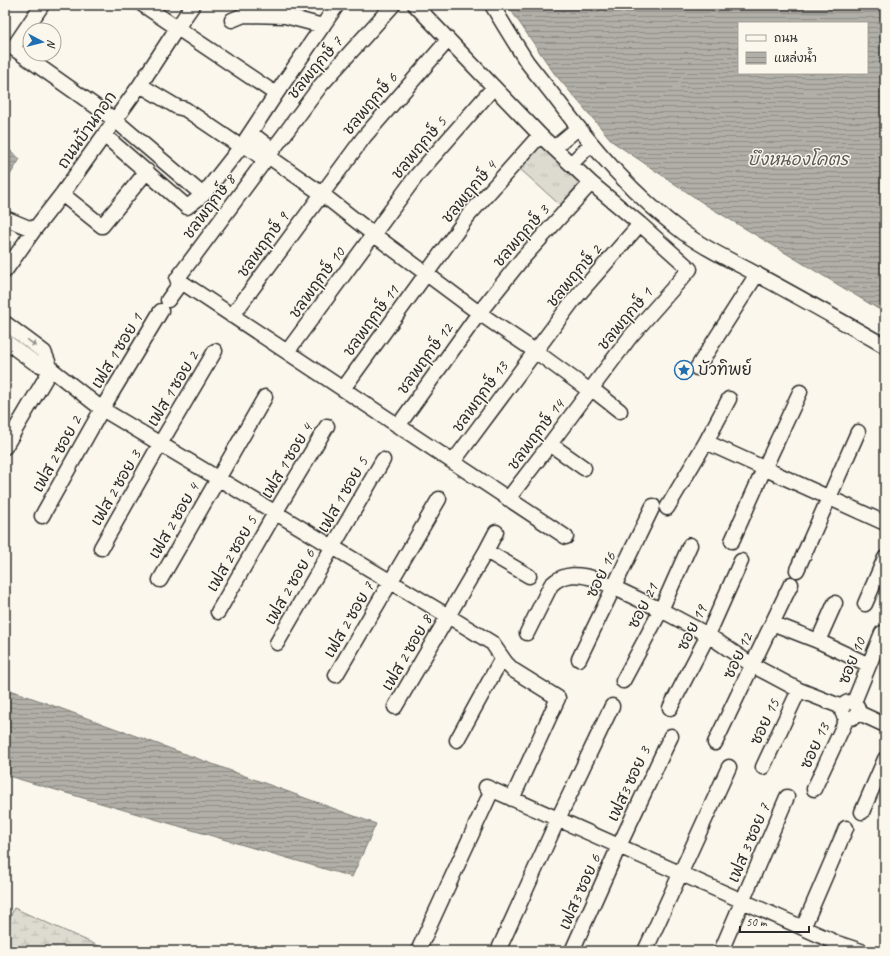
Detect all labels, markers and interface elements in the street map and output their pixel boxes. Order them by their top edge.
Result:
north arrow [22,22,62,62]
legend [738,22,868,74]
text: ถนน [774,30,798,46]
street label: ชลพฤกษ์ 7 [281,31,348,104]
text: N [44,39,59,50]
text: แหล่งน้ำ [774,47,817,66]
street label: ชลพฤกษ์ 6 [336,67,403,140]
street label: ถนนบ้านกอก [52,87,121,173]
street label: ชลพฤกษ์ 5 [385,111,452,184]
water label: บึงหนองโคตร [748,148,850,170]
street label: ชลพฤกษ์ 4 [435,154,503,228]
street label: ชลพฤกษ์ 8 [177,168,242,244]
street label: ชลพฤกษ์ 3 [487,198,555,272]
street label: ชลพฤกษ์ 9 [231,206,295,282]
street label: ชลพฤกษ์ 2 [540,238,608,312]
street label: ชลพฤกษ์ 10 [283,241,351,323]
street label: ชลพฤกษ์ 11 [337,280,405,361]
street label: ชลพฤกษ์ 1 [591,282,658,355]
street label: เฟส 1 ซอย 1 [87,309,148,392]
street label: ชลพฤกษ์ 12 [391,317,459,399]
one-way arrow [27,339,37,347]
street label: เฟส 1 ซอย 2 [143,346,204,430]
street label: ชลพฤกษ์ 13 [446,355,514,437]
place label: บัวทิพย์ [698,358,752,380]
place icon: บัวทิพย์ [673,359,695,381]
street label: ชลพฤกษ์ 14 [501,393,571,475]
street label: เฟส 2 ซอย 2 [28,411,87,496]
street label: เฟส 1 ซอย 4 [257,418,318,502]
street label: เฟส 2 ซอย 3 [86,445,147,529]
street label: เฟส 1 ซอย 5 [313,453,373,536]
street label: เฟส 2 ซอย 4 [144,478,205,562]
street label: เฟส 2 ซอย 5 [202,512,262,595]
street label: เฟส 2 ซอย 6 [260,545,320,628]
street label: ซอย 16 [581,548,621,601]
street label: เฟส 2 ซอย 7 [319,578,379,661]
street label: ซอย 21 [623,579,663,632]
street label: ซอย 19 [672,600,712,654]
street label: เฟส 2 ซอย 8 [377,610,438,694]
street label: ซอย 12 [719,628,758,682]
street label: ซอย 10 [834,633,871,687]
street label: ซอย 15 [746,695,785,748]
street label: ซอย 13 [796,718,835,772]
street label: เฟส3 ซอย 3 [603,742,656,825]
street label: เฟส 3 ซอย 7 [723,800,775,886]
street label: เฟส3 ซอย 6 [555,851,606,933]
scale bar [740,908,809,934]
text: 50 m [746,914,768,930]

